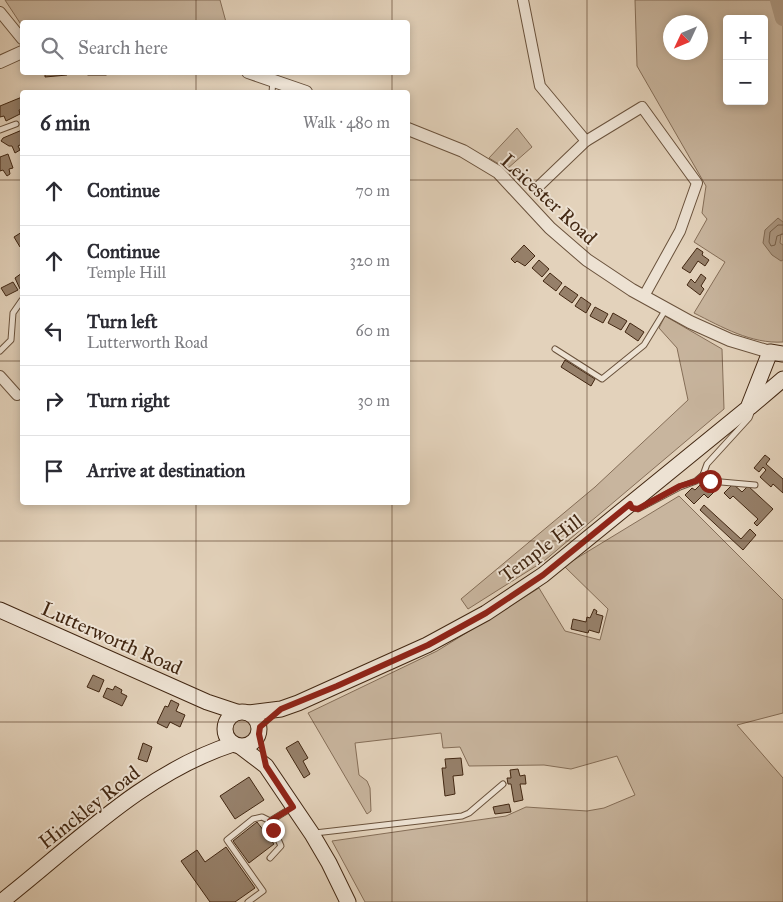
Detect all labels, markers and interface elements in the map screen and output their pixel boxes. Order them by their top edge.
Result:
north arrow [663,15,708,60]
map controls [723,15,768,105]
button: + [723,15,768,60]
search box [20,20,410,75]
icon: search [38,34,66,62]
text: Search here [78,36,168,59]
button: − [723,60,768,105]
text: 6 min [40,110,90,136]
text: Walk · 480 m [303,113,390,132]
street label: Leicester Road [496,148,602,250]
icon: ahead [40,177,68,205]
text: Continue [87,179,160,202]
text: 70 m [355,181,390,200]
text: Continue [87,240,160,263]
icon: ahead [40,247,68,275]
text: 320 m [350,251,390,270]
text: Temple Hill [87,263,166,282]
text: Turn left [87,310,157,333]
icon: left [40,317,68,345]
text: 60 m [356,321,390,340]
text: Lutterworth Road [87,333,208,352]
icon: right [40,387,68,415]
text: Turn right [87,389,170,412]
text: 30 m [357,391,390,410]
icon: arrive [40,457,68,485]
text: Arrive at destination [87,459,245,482]
route start [699,470,722,493]
street label: Temple Hill [494,508,588,587]
street label: Lutterworth Road [38,596,186,680]
street label: Hinckley Road [34,760,144,854]
route end [262,819,285,842]

